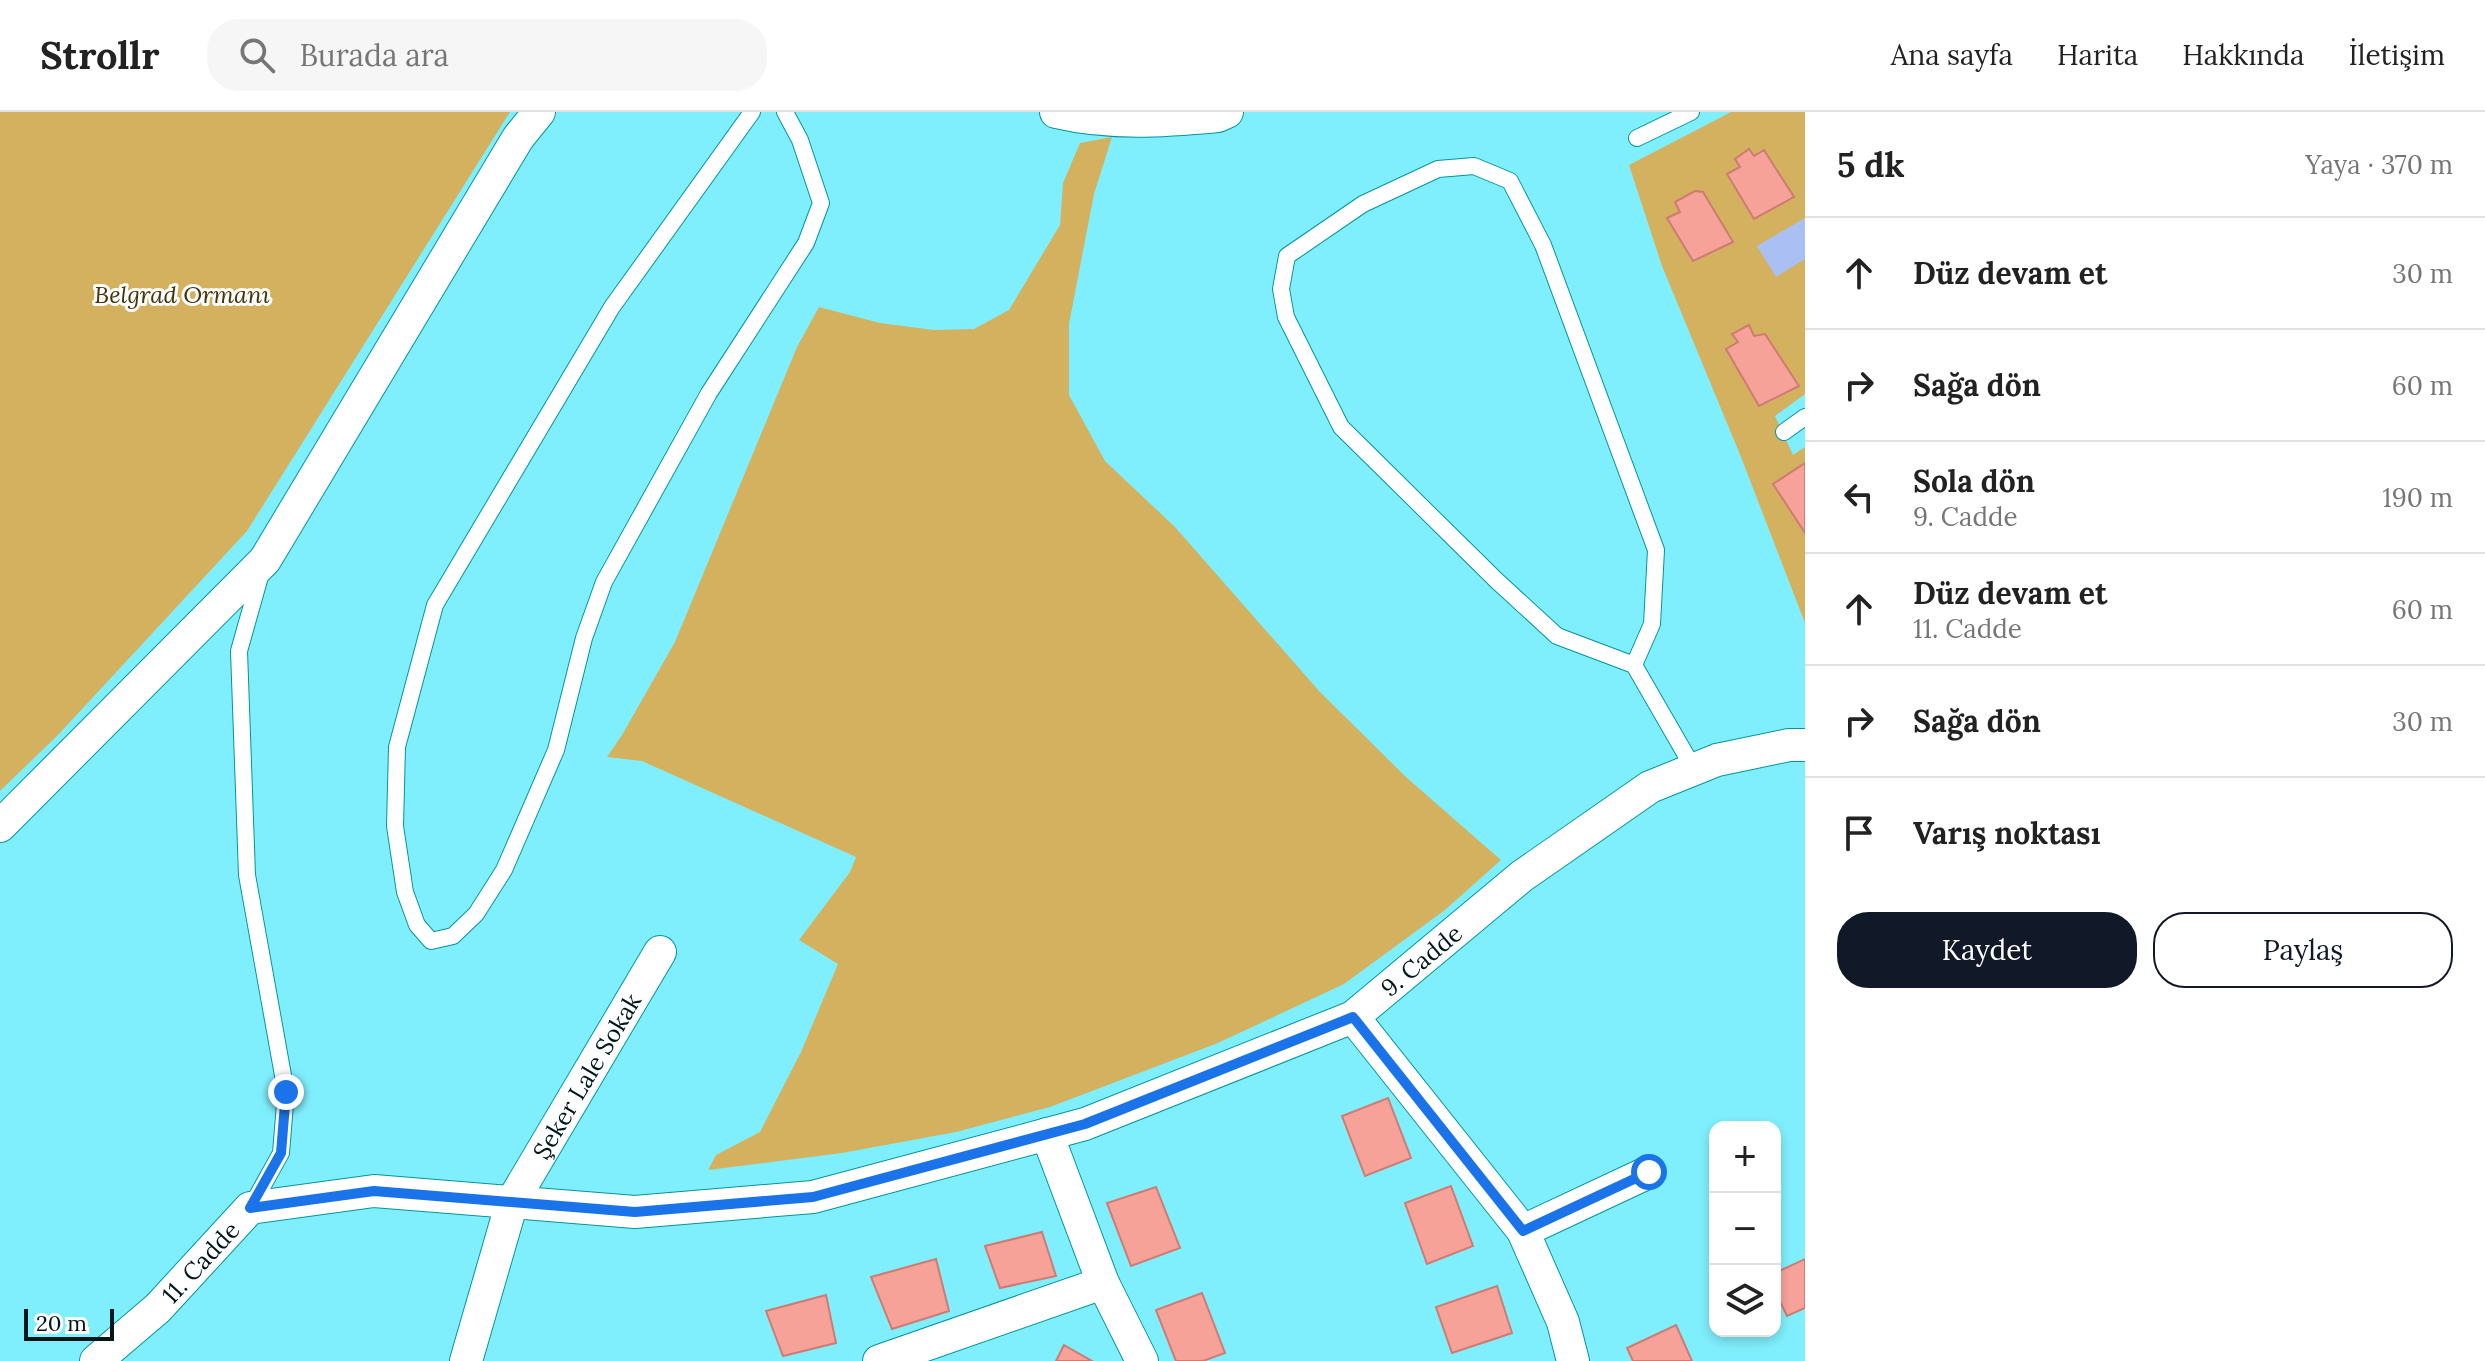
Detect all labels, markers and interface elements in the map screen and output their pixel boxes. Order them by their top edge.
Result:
search box [207,19,767,91]
text: Strollr [40,31,159,79]
icon: search [235,33,279,77]
text: Burada ara [299,36,449,74]
text: Ana sayfa [1891,37,2013,73]
text: Harita [2057,37,2138,73]
text: Hakkında [2182,37,2304,73]
text: İletişim [2348,37,2445,73]
text: 5 dk [1837,143,1905,186]
text: Yaya · 370 m [2305,148,2453,181]
icon: ahead [1837,251,1881,295]
text: Düz devam et [1913,254,2107,292]
text: 30 m [2392,257,2453,290]
park label: Belgrad Ormanı [94,279,270,310]
icon: right [1837,363,1881,407]
text: Sağa dön [1913,366,2041,404]
text: 60 m [2392,369,2453,402]
text: Sola dön [1913,462,2035,500]
icon: left [1837,475,1881,519]
text: 190 m [2382,481,2453,514]
text: 9. Cadde [1913,500,2018,533]
text: Düz devam et [1913,574,2107,612]
icon: ahead [1837,587,1881,631]
text: 60 m [2392,593,2453,626]
text: 11. Cadde [1913,612,2022,645]
icon: right [1837,699,1881,743]
text: Sağa dön [1913,702,2041,740]
text: 30 m [2392,705,2453,738]
icon: arrive [1837,811,1881,855]
text: Varış noktası [1913,814,2100,852]
button: Kaydet [1837,912,2137,988]
button: Paylaş [2153,912,2453,988]
street label: 9. Cadde [1374,917,1468,1003]
street label: Şeker Lale Sokak [526,987,648,1165]
route end [268,1074,304,1110]
map controls [1709,1121,1781,1337]
button: + [1709,1121,1781,1193]
route start [1631,1154,1667,1190]
button: − [1709,1193,1781,1265]
street label: 11. Cadde [155,1215,246,1310]
button: layers [1709,1265,1781,1337]
scale bar [24,1305,114,1341]
text: 20 m [36,1309,87,1337]

